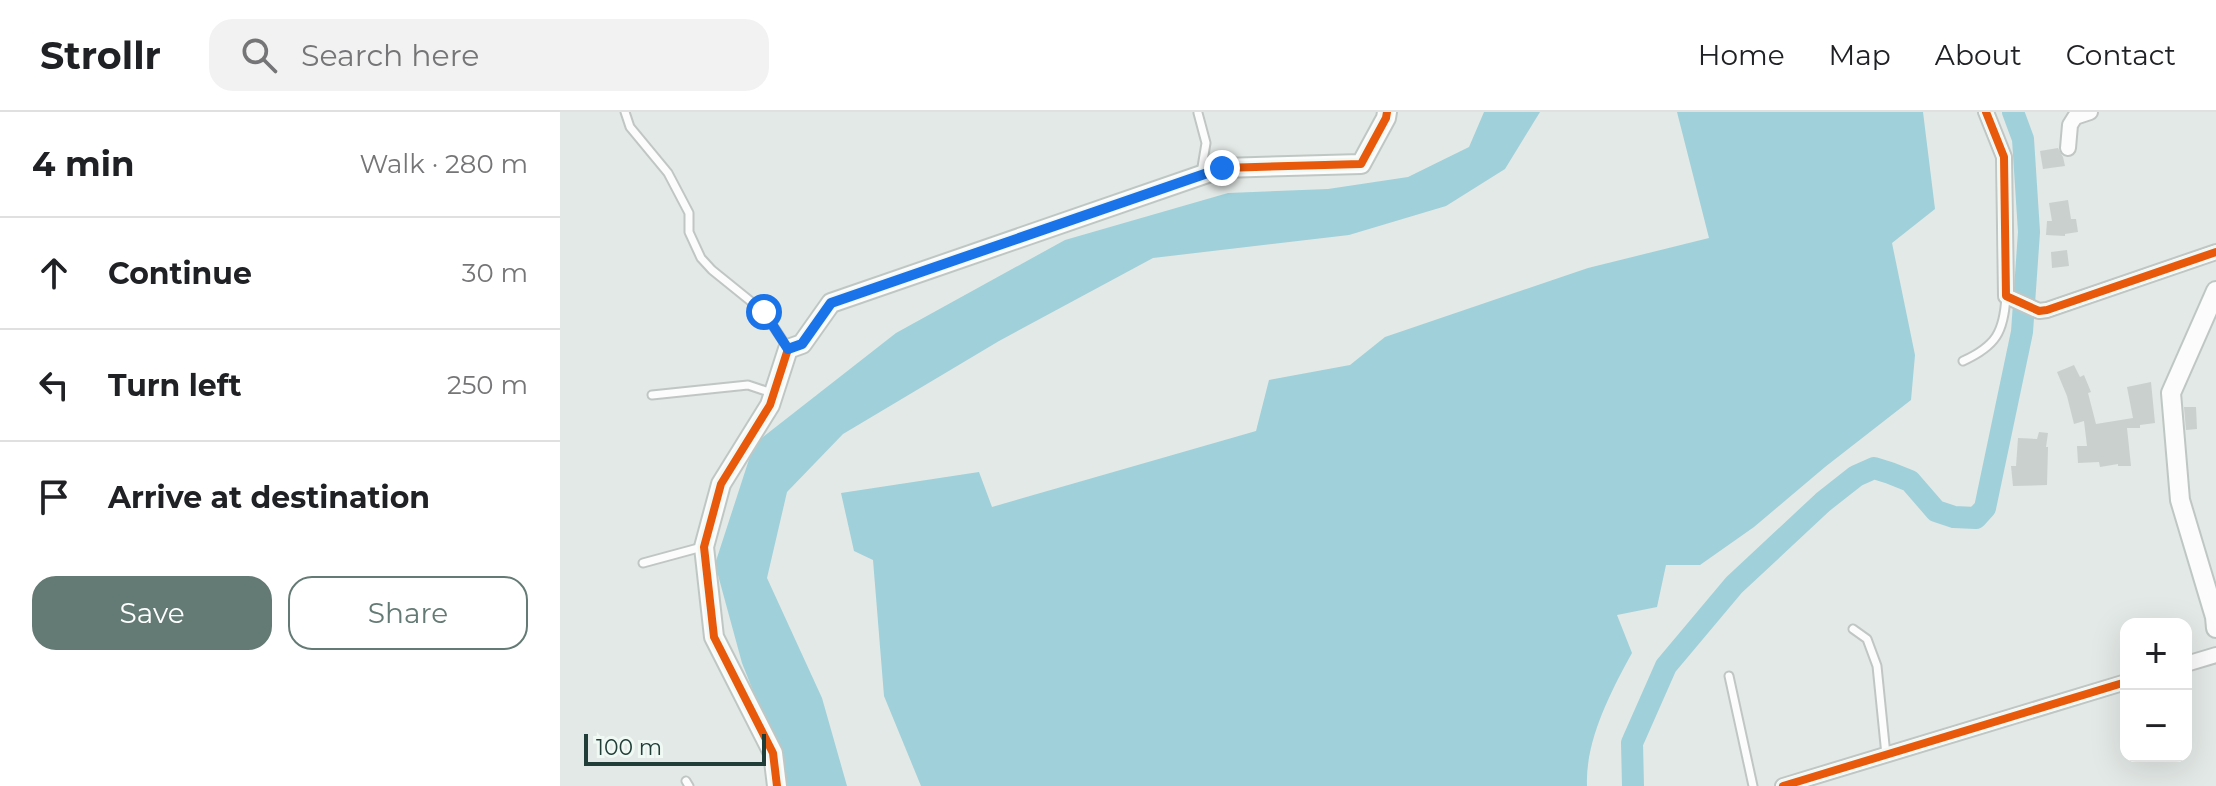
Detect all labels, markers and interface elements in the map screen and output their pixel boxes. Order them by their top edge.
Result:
search box [209,19,769,91]
text: Strollr [40,32,161,79]
icon: search [237,33,281,77]
text: Search here [301,37,479,74]
text: Home [1698,38,1785,72]
text: Map [1829,38,1891,72]
text: About [1935,38,2022,72]
text: Contact [2066,38,2176,72]
text: 4 min [32,143,134,185]
text: Walk · 280 m [360,148,528,180]
route end [1204,150,1240,186]
icon: ahead [32,251,76,295]
text: Continue [108,255,252,292]
text: 30 m [462,257,528,289]
route start [746,294,782,330]
icon: left [32,363,76,407]
text: Turn left [108,367,241,404]
text: 250 m [447,369,528,401]
icon: arrive [32,475,76,519]
text: Arrive at destination [108,479,430,516]
button: Save [32,576,272,650]
button: Share [288,576,528,650]
map controls [2120,618,2192,762]
button: + [2120,618,2192,690]
button: − [2120,690,2192,762]
scale bar [584,730,766,766]
text: 100 m [596,734,662,761]

